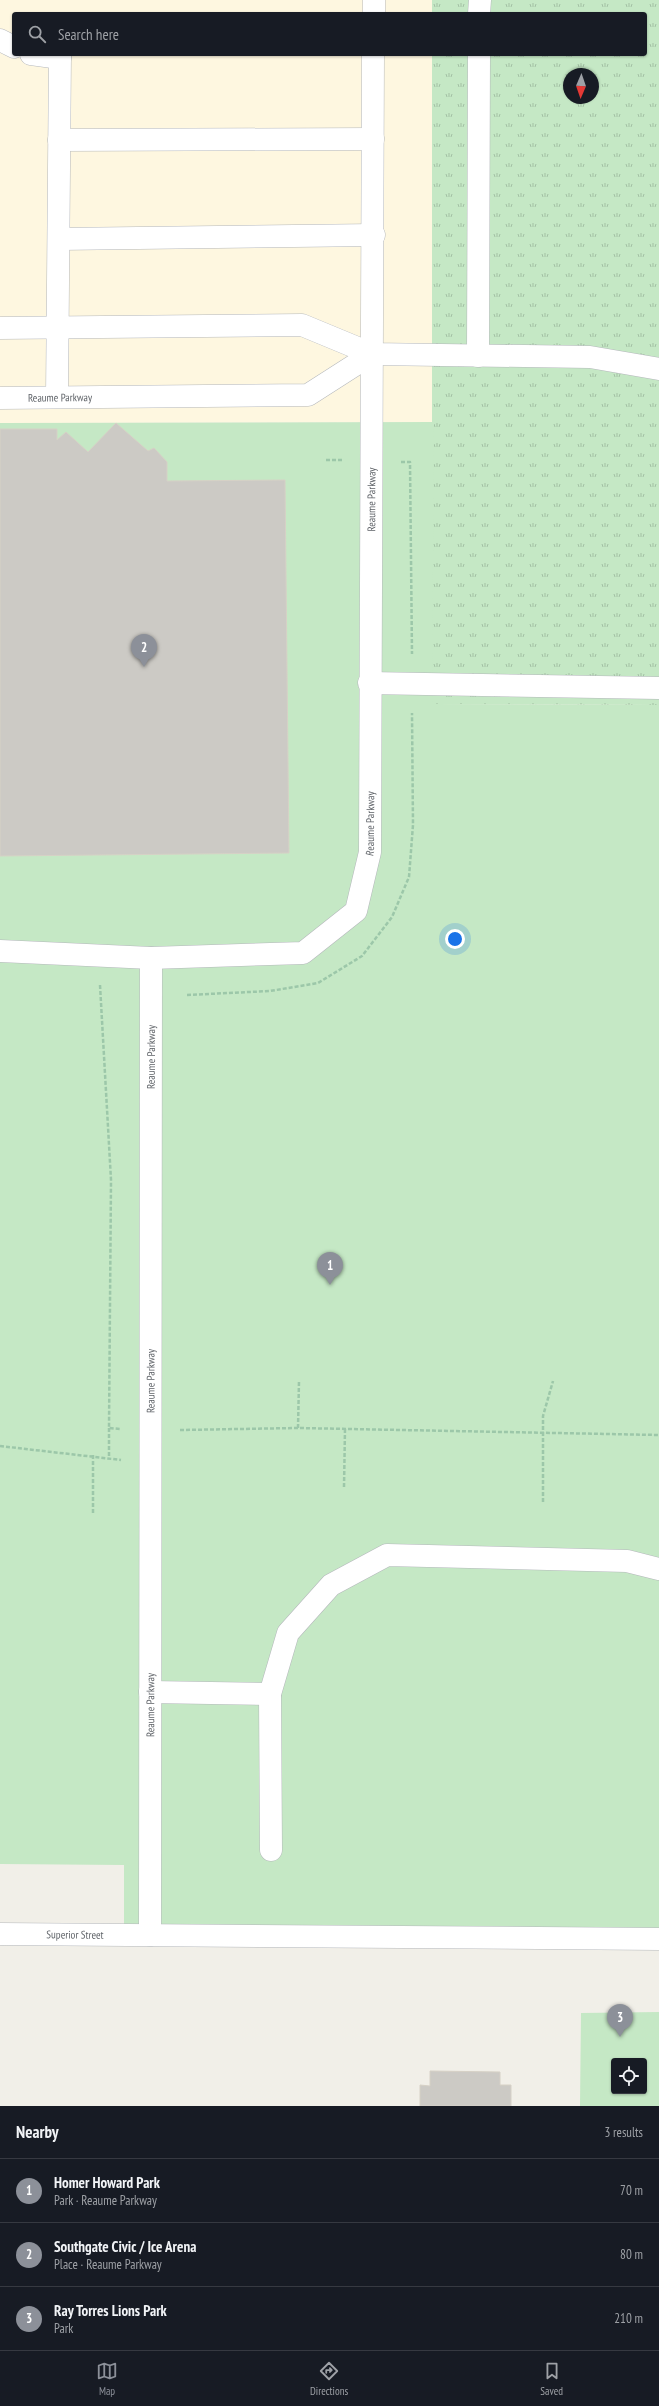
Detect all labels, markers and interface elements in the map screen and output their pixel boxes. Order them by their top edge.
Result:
search box [12,12,647,56]
icon: search [26,23,48,45]
text: Search here [58,25,119,44]
north arrow [563,68,599,104]
street label: Reaume Parkway [28,390,93,405]
street label: Reaume Parkway [364,467,378,532]
pin: 2 [131,634,157,667]
street label: Reaume Parkway [362,791,377,857]
your location [445,929,465,949]
street label: Reaume Parkway [144,1024,158,1089]
pin: 1 [317,1252,343,1285]
street label: Reaume Parkway [144,1348,158,1413]
street label: Reaume Parkway [143,1672,157,1737]
street label: Superior Street [46,1927,104,1942]
pin: 3 [607,2004,633,2037]
map controls [611,2058,647,2094]
button: locate [611,2058,647,2094]
text: Nearby [16,2121,59,2143]
text: 3 results [604,2124,643,2141]
text: Homer Howard Park [54,2173,160,2192]
text: 1 [26,2182,32,2199]
text: 70 m [620,2182,643,2199]
text: Park · Reaume Parkway [54,2192,157,2209]
text: Southgate Civic / Ice Arena [54,2237,196,2256]
text: 2 [26,2246,32,2263]
text: 80 m [620,2246,643,2263]
text: Place · Reaume Parkway [54,2256,162,2273]
text: Ray Torres Lions Park [54,2301,167,2320]
text: 3 [26,2310,32,2327]
text: 210 m [614,2310,643,2327]
text: Park [54,2320,73,2337]
tab: Map [96,2360,118,2398]
tab: Directions [310,2360,348,2398]
tab: Saved [540,2360,563,2398]

